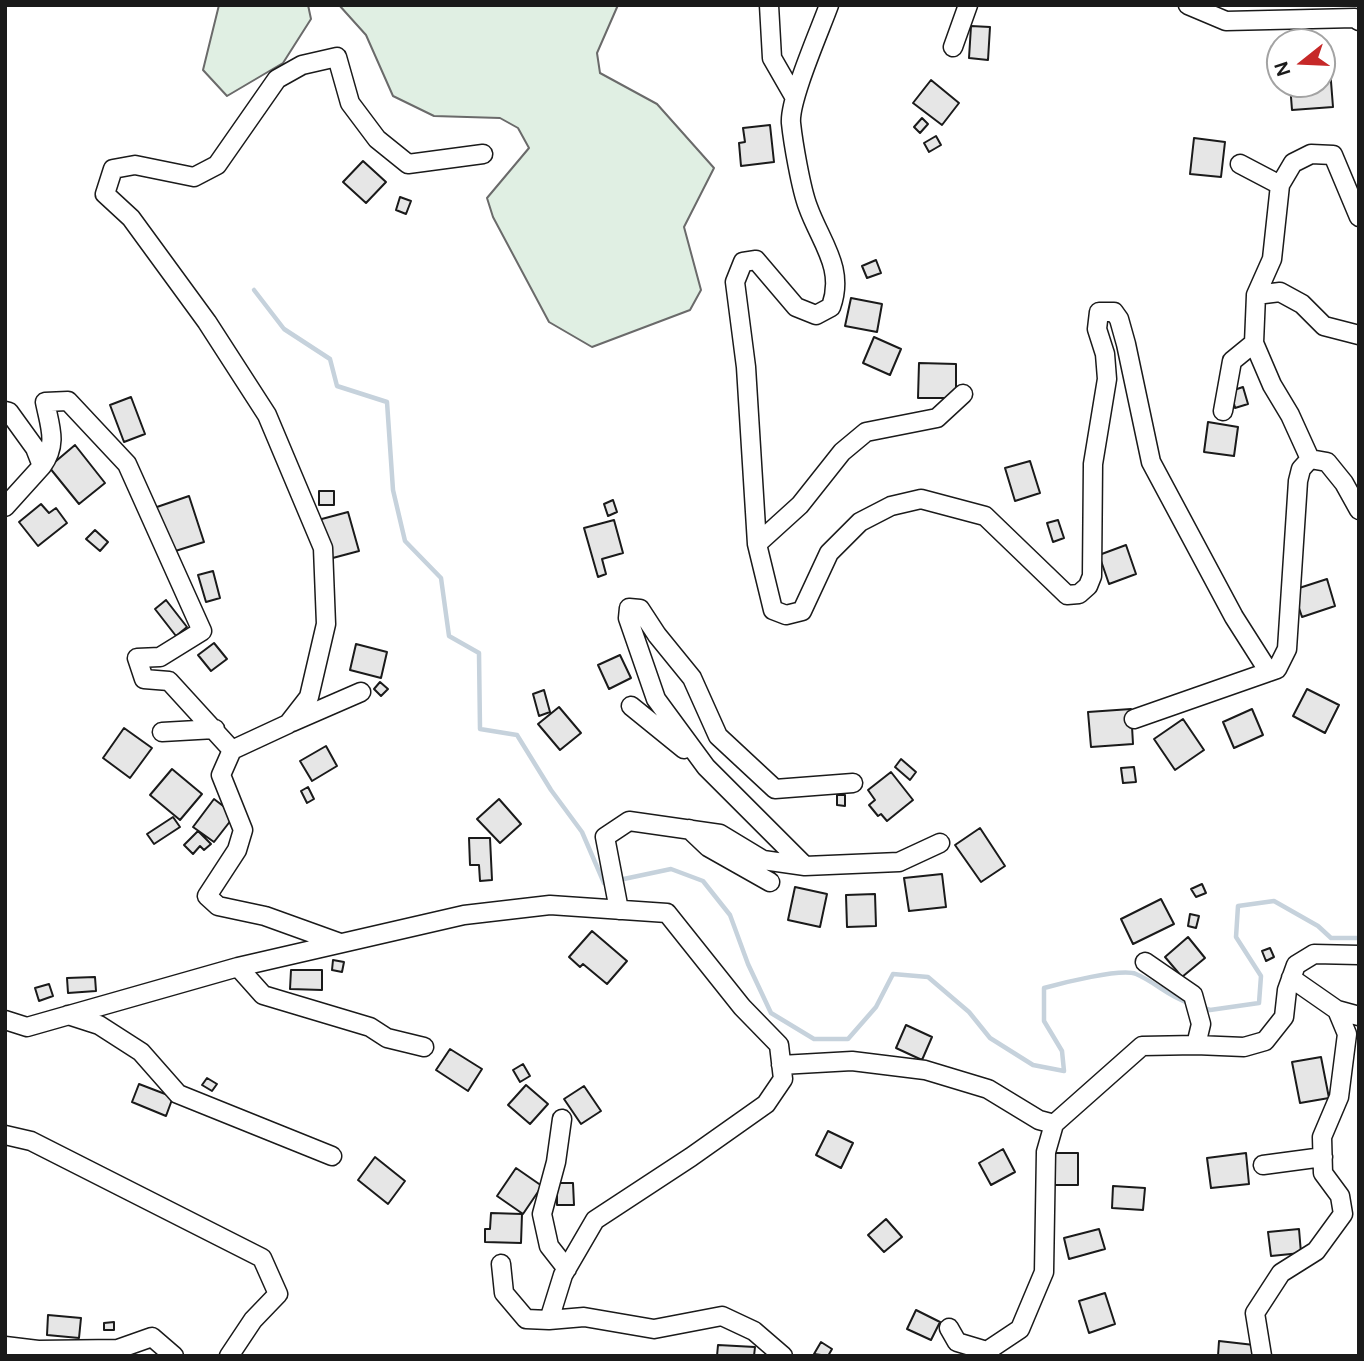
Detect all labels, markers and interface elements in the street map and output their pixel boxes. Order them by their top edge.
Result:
north arrow [1266,28,1336,98]
text: N [1268,59,1296,79]

